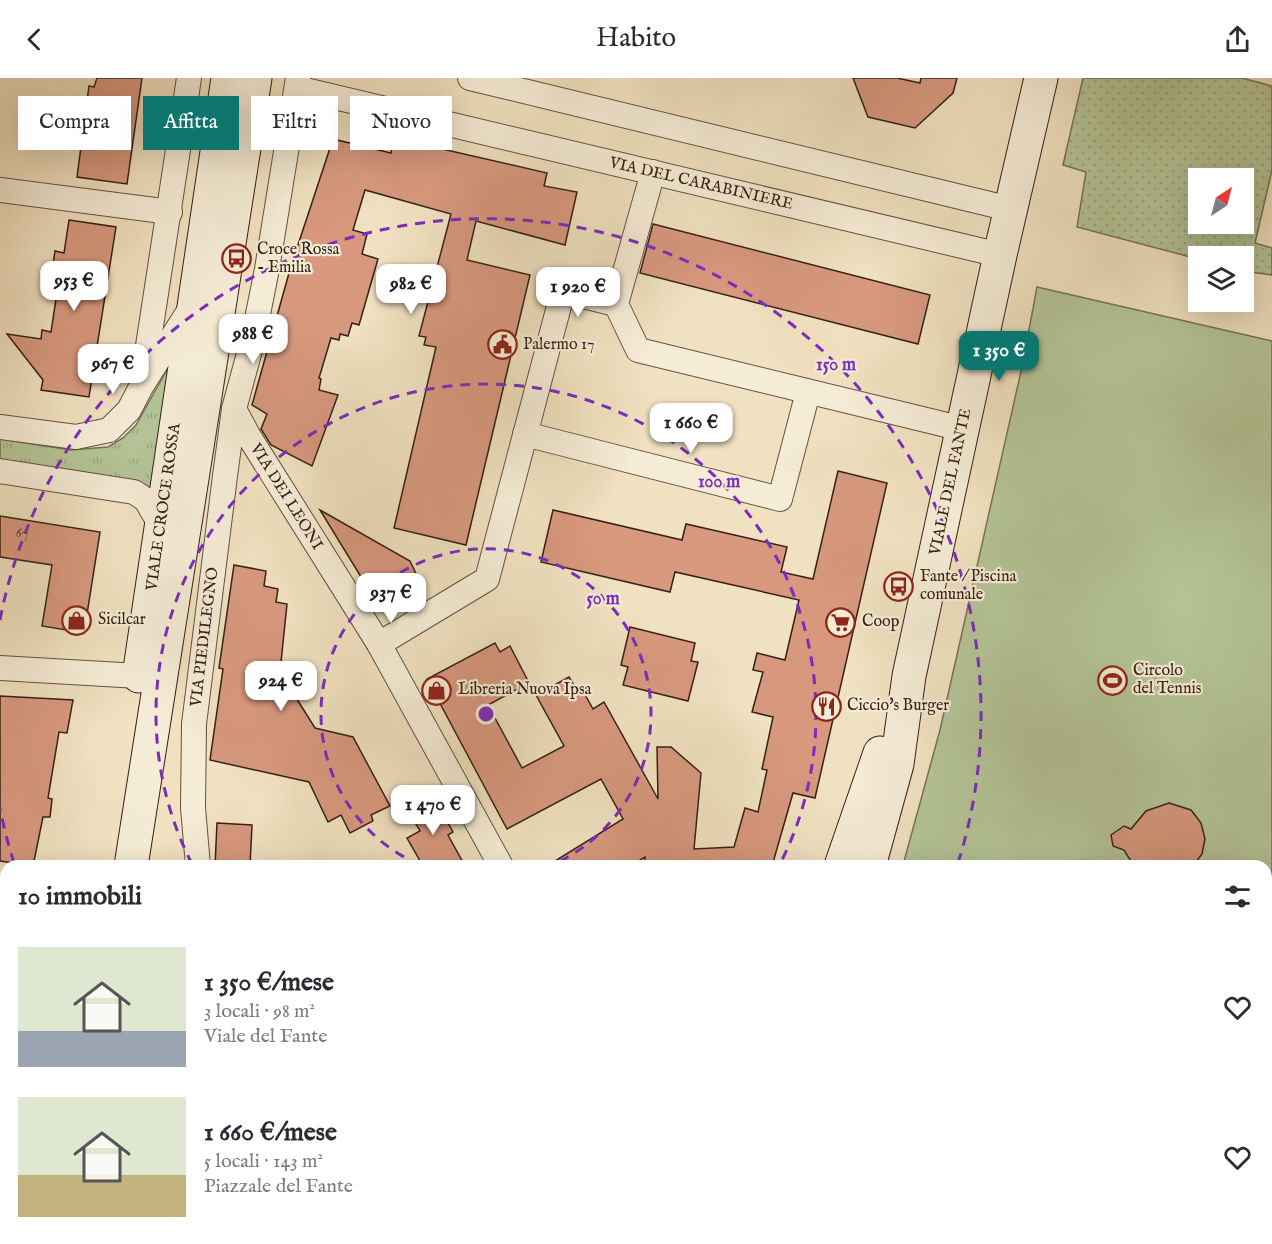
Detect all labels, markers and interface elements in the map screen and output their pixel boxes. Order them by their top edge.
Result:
text: Habito [596,22,676,56]
icon: back [18,23,51,56]
icon: share [1221,23,1254,56]
chip: Compra [18,96,131,150]
chip: Affitta [143,96,239,150]
chip: Filtri [251,96,338,150]
chip: Nuovo [350,96,452,150]
street label: VIA DEL CARABINIERE [606,153,795,215]
north arrow [1188,168,1254,234]
map controls [1188,168,1254,312]
place label: Croce Rossa - Emilia [257,240,340,278]
bus stop icon: Croce Rossa - Emilia [220,243,252,275]
button: layers [1188,246,1254,312]
pin: 953 € [32,261,116,312]
pin: 982 € [369,264,453,315]
pin: 1 920 € [523,267,633,318]
text: 953 € [54,268,94,293]
text: 982 € [390,271,432,296]
text: 1 920 € [550,274,606,299]
pin: 988 € [211,314,295,365]
text: 988 € [233,321,273,346]
public building icon: Palermo 17 [486,329,518,361]
pin: 1 350 € [944,331,1054,382]
place label: Palermo 17 [523,335,594,355]
text: 1 350 € [973,338,1025,363]
pin: 967 € [71,344,155,395]
text: 967 € [92,351,134,376]
text: 150 m [816,354,856,377]
pin: 1 660 € [636,403,746,454]
street label: VIALE DEL FANTE [925,407,976,558]
text: 1 660 € [664,410,718,435]
street label: VIALE CROCE ROSSA [142,421,186,593]
street label: VIA DEI LEONI [245,439,327,554]
text: 100 m [698,471,740,494]
house number: 67 [16,524,28,542]
street label: VIA PIEDILEGNO [186,566,223,709]
place label: Fante / Piscina comunale [920,567,1016,605]
bus stop icon: Fante / Piscina comunale [883,570,915,602]
pin: 937 € [349,573,433,624]
text: 937 € [370,580,412,605]
text: 50 m [586,588,620,611]
shop icon: Sicilcar [61,604,93,636]
supermarket icon: Coop [825,606,857,638]
place label: Sicilcar [98,610,146,630]
place label: Coop [862,612,900,632]
pin: 924 € [239,661,323,712]
place label: Circolo del Tennis [1133,661,1202,699]
sports icon: Circolo del Tennis [1096,664,1128,696]
text: 924 € [259,668,303,693]
shop icon: Libreria Nuova Ipsa [421,674,453,706]
place label: Libreria Nuova Ipsa [458,680,592,700]
restaurant icon: Ciccio's Burger [810,690,842,722]
place label: Ciccio's Burger [847,696,949,716]
centre of rings [476,704,496,724]
pin: 1 470 € [378,785,488,836]
text: 1 470 € [405,792,461,817]
text: 10 immobili [18,880,142,913]
icon: filters [1221,880,1254,913]
text: 1 350 €/mese [204,966,334,999]
icon: home [66,971,138,1043]
icon: heart [1221,991,1254,1024]
text: 3 locali · 98 m² [204,999,315,1024]
text: Viale del Fante [204,1024,327,1049]
text: 1 660 €/mese [204,1116,337,1149]
icon: home [66,1121,138,1193]
icon: heart [1221,1141,1254,1174]
text: 5 locali · 143 m² [204,1149,323,1174]
text: Piazzale del Fante [204,1174,353,1199]

